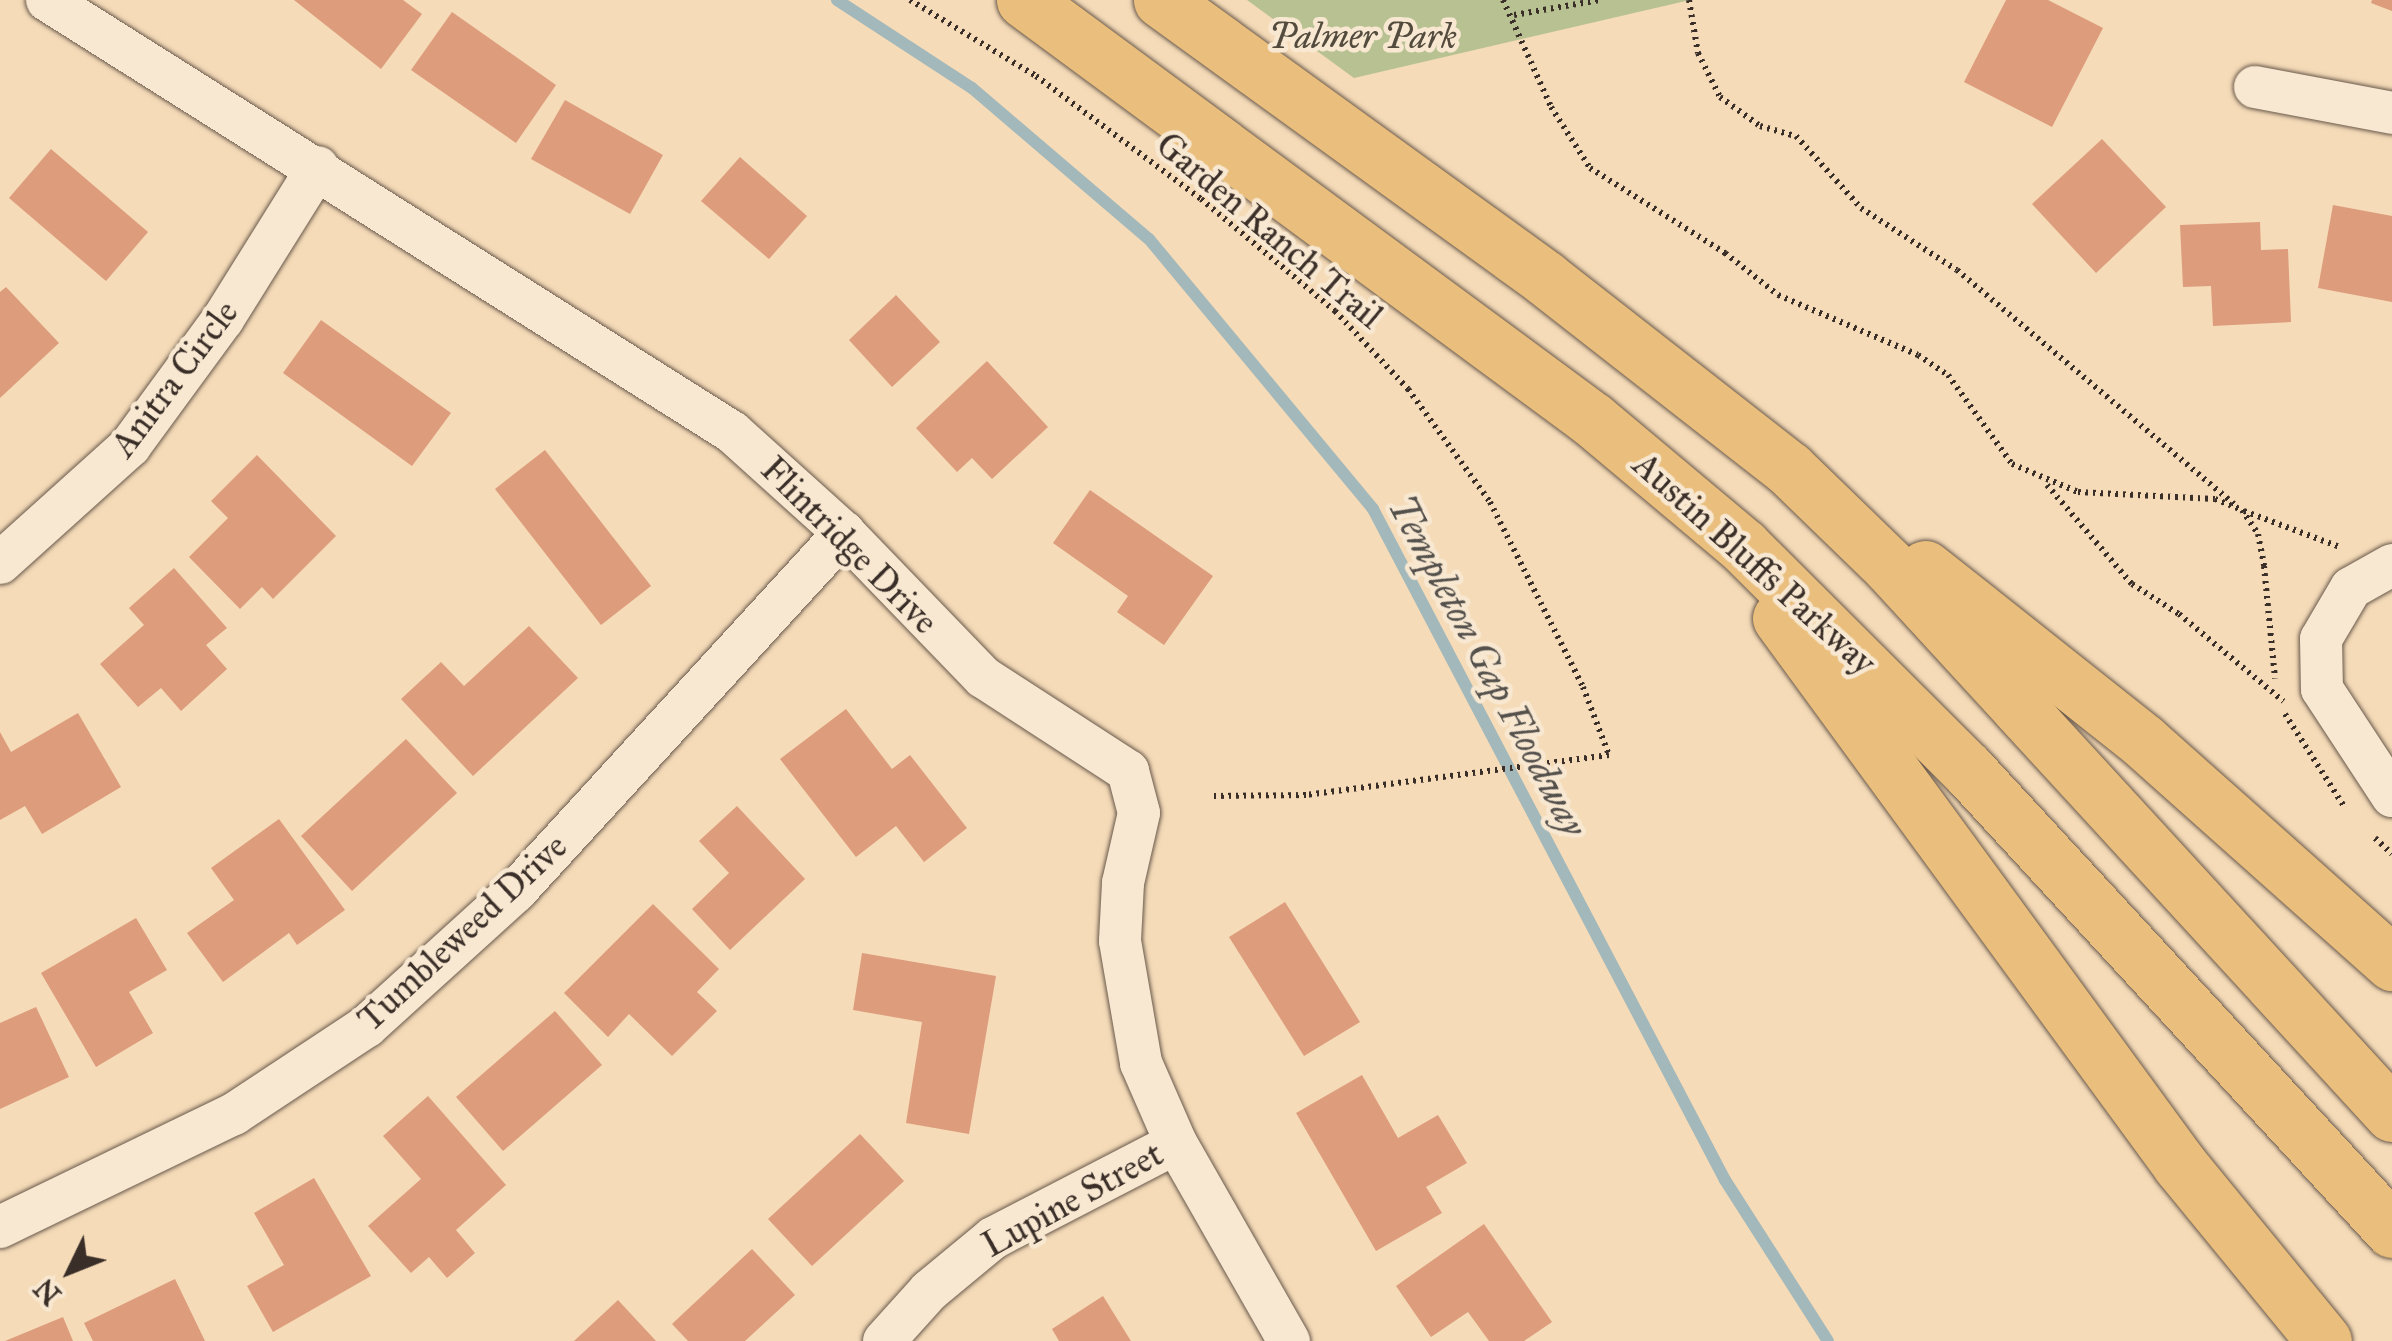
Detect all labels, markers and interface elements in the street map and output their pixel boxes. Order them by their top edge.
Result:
park label: Palmer Park [1269,16,1457,58]
street label: Garden Ranch Trail [1147,124,1391,338]
street label: Anitra Circle [103,293,247,465]
street label: Austin Bluffs Parkway [1624,444,1884,684]
street label: Flintridge Drive [752,449,946,643]
water label: Templeton Gap Floodway [1378,488,1596,844]
street label: Tumbleweed Drive [350,826,576,1040]
street label: Lupine Street [976,1133,1170,1267]
north arrow [20,1221,120,1321]
text: N [27,1271,69,1312]

